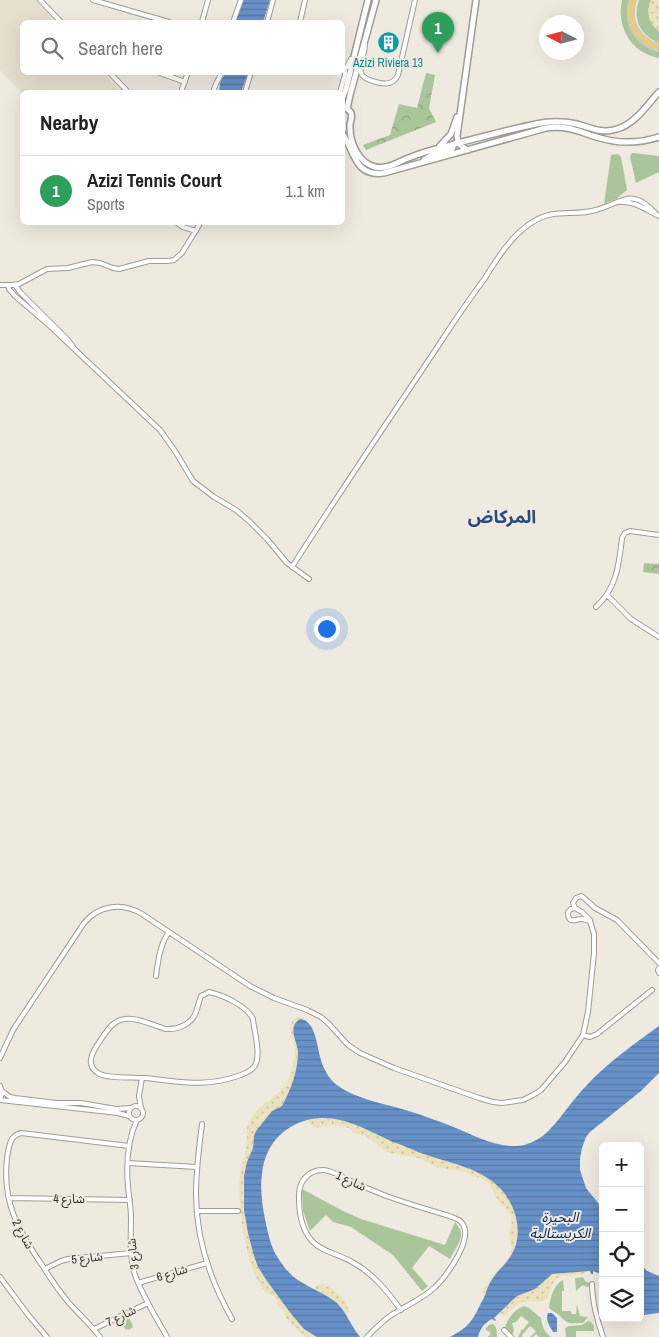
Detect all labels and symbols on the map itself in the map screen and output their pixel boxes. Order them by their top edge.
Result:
pin: 1 [422,12,454,53]
north arrow [539,15,584,60]
building icon: Azizi Riviera 13 [376,30,400,54]
place label: Azizi Riviera 13 [352,55,423,71]
district label: المركاض [468,504,536,529]
your location [314,616,340,642]
street label: شارع 1 [333,1167,369,1196]
street label: شارع 4 [53,1191,85,1208]
water label: البحيرة الكريستالية [530,1208,592,1242]
street label: شارع 2 [8,1216,37,1252]
street label: شارع 3 [123,1237,144,1271]
street label: شارع 5 [70,1248,104,1269]
street label: شارع 6 [155,1261,190,1286]
street label: شارع 7 [103,1302,139,1331]

